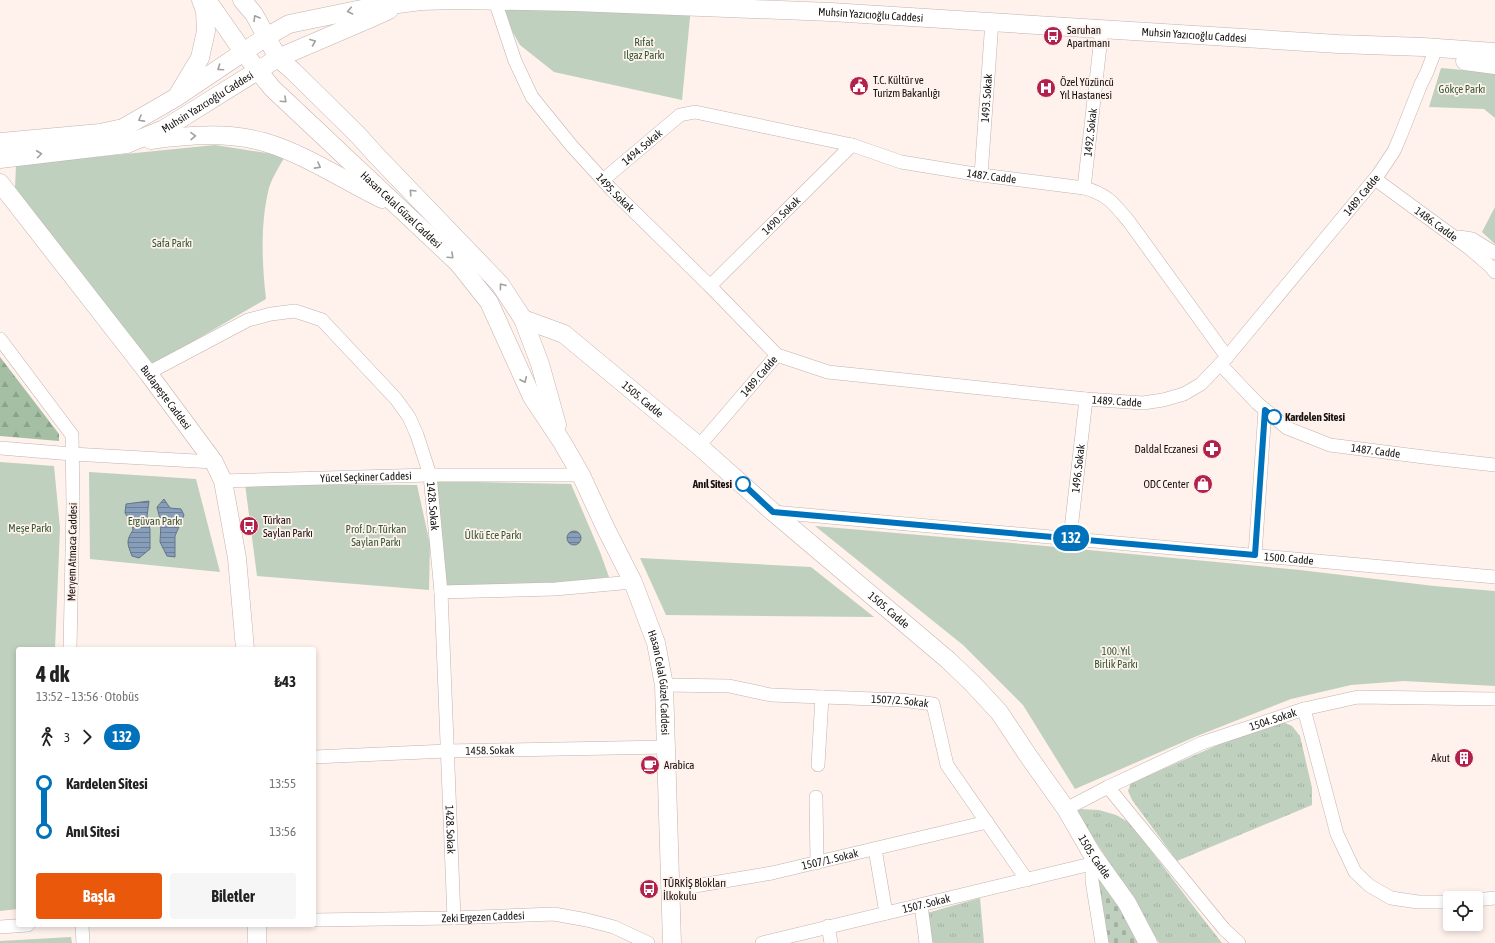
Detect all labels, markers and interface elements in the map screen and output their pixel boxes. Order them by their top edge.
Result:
street label: Muhsin Yazıcıoğlu Caddesi [818,6,924,24]
one-way arrow [347,7,353,15]
one-way arrow [253,15,260,22]
place label: Saruhan Apartmanı [1067,24,1110,49]
bus stop icon: Saruhan Apartmanı [1042,25,1064,47]
street label: Muhsin Yazıcıoğlu Caddesi [1141,26,1247,44]
park label: Rıfat Ilgaz Parkı [623,36,665,61]
one-way arrow [309,39,317,47]
one-way arrow [217,63,224,71]
street label: Muhsin Yazıcıoğlu Caddesi [160,69,255,135]
street label: 1493. Sokak [979,73,994,123]
place label: T.C. Kültür ve Turizm Bakanlığı [873,74,940,99]
public building icon: T.C. Kültür ve Turizm Bakanlığı [848,75,870,97]
place label: Özel Yüzüncü Yıl Hastanesi [1060,76,1114,101]
hospital icon: Özel Yüzüncü Yıl Hastanesi [1035,77,1057,99]
park label: Gökçe Parkı [1439,83,1485,95]
one-way arrow [279,95,287,103]
street label: 1492. Sokak [1082,107,1099,157]
one-way arrow [138,114,146,121]
street label: 1494. Sokak [619,127,665,167]
one-way arrow [190,132,196,140]
one-way arrow [36,150,42,159]
one-way arrow [314,161,321,168]
street label: 1487. Cadde [966,167,1017,185]
street label: Hasan Celal Güzel Caddesi [359,169,444,250]
street label: 1495. Sokak [594,171,637,214]
street label: 1489. Cadde [1341,172,1382,218]
one-way arrow [409,189,417,197]
street label: 1490. Sokak [759,194,803,237]
street label: 1486. Cadde [1413,204,1460,244]
park label: Safa Parkı [152,237,192,249]
one-way arrow [446,251,453,258]
one-way arrow [499,284,506,291]
street label: 1489. Cadde [738,353,780,399]
street label: Budapeşte Caddesi [138,363,194,432]
one-way arrow [519,376,527,384]
street label: 1505. Cadde [620,379,666,420]
street label: 1489. Cadde [1092,393,1142,409]
marker: Kardelen Sitesi [1266,409,1282,425]
place label: Kardelen Sitesi [1285,411,1345,423]
pharmacy icon: Daldal Eczanesi [1201,438,1223,460]
street label: 1487. Cadde [1350,442,1401,460]
street label: 1496. Sokak [1069,443,1087,493]
place label: Daldal Eczanesi [1135,443,1198,455]
street label: Yücel Seçkiner Caddesi [320,470,412,484]
shop icon: ODC Center [1192,473,1214,495]
marker: Anıl Sitesi [735,476,751,492]
place label: Anıl Sitesi [692,478,732,490]
place label: ODC Center [1143,478,1190,490]
street label: 1428. Sokak [425,481,441,531]
street label: Meryem Atmaca Caddesi [65,503,79,601]
place label: Türkan Saylan Parkı [263,514,313,539]
park label: Ergüvan Parkı [128,515,182,527]
bus stop icon: Türkan Saylan Parkı [238,515,260,537]
park label: Meşe Parkı [8,522,52,534]
park label: Prof. Dr. Türkan Saylan Parkı [346,523,406,548]
line badge: 132 [1048,525,1094,551]
park label: Ülkü Ece Parkı [465,529,521,541]
text: 132 [1061,530,1081,546]
street label: 1500. Cadde [1264,550,1314,567]
street label: 1505. Cadde [866,589,912,631]
street label: Hasan Celal Güzel Caddesi [646,628,672,735]
park label: 100. Yıl Birlik Parkı [1094,645,1138,670]
text: 4 dk [36,661,69,687]
text: ₺43 [274,673,296,690]
text: 13:52 – 13:56 · Otobüs [36,689,139,704]
street label: 1507/2. Sokak [871,693,929,709]
street label: 1504. Sokak [1248,706,1298,733]
icon: walk [36,726,58,748]
icon: forward [76,726,98,748]
text: 132 [112,729,132,745]
text: 3 [64,730,70,745]
street label: 1458. Sokak [465,744,515,757]
building icon: Akut [1453,747,1475,769]
place label: Akut [1431,752,1450,764]
cafe icon: Arabica [639,754,661,776]
place label: Arabica [664,759,694,771]
text: Kardelen Sitesi [66,775,148,792]
text: 13:55 [269,776,296,791]
street label: 1428. Sokak [444,805,457,854]
text: Anıl Sitesi [66,823,120,840]
text: 13:56 [269,824,296,839]
street label: 1505. Cadde [1076,833,1114,881]
street label: 1507/1. Sokak [801,847,860,872]
button: Başla [36,873,162,919]
button: Biletler [170,873,296,919]
place label: TÜRKİŞ Blokları İlkokulu [663,877,726,902]
bus stop icon: TÜRKİŞ Blokları İlkokulu [638,878,660,900]
map controls [1443,891,1483,931]
button: locate [1443,891,1483,931]
street label: 1507. Sokak [901,892,952,915]
street label: Zeki Ergezen Caddesi [441,909,525,924]

